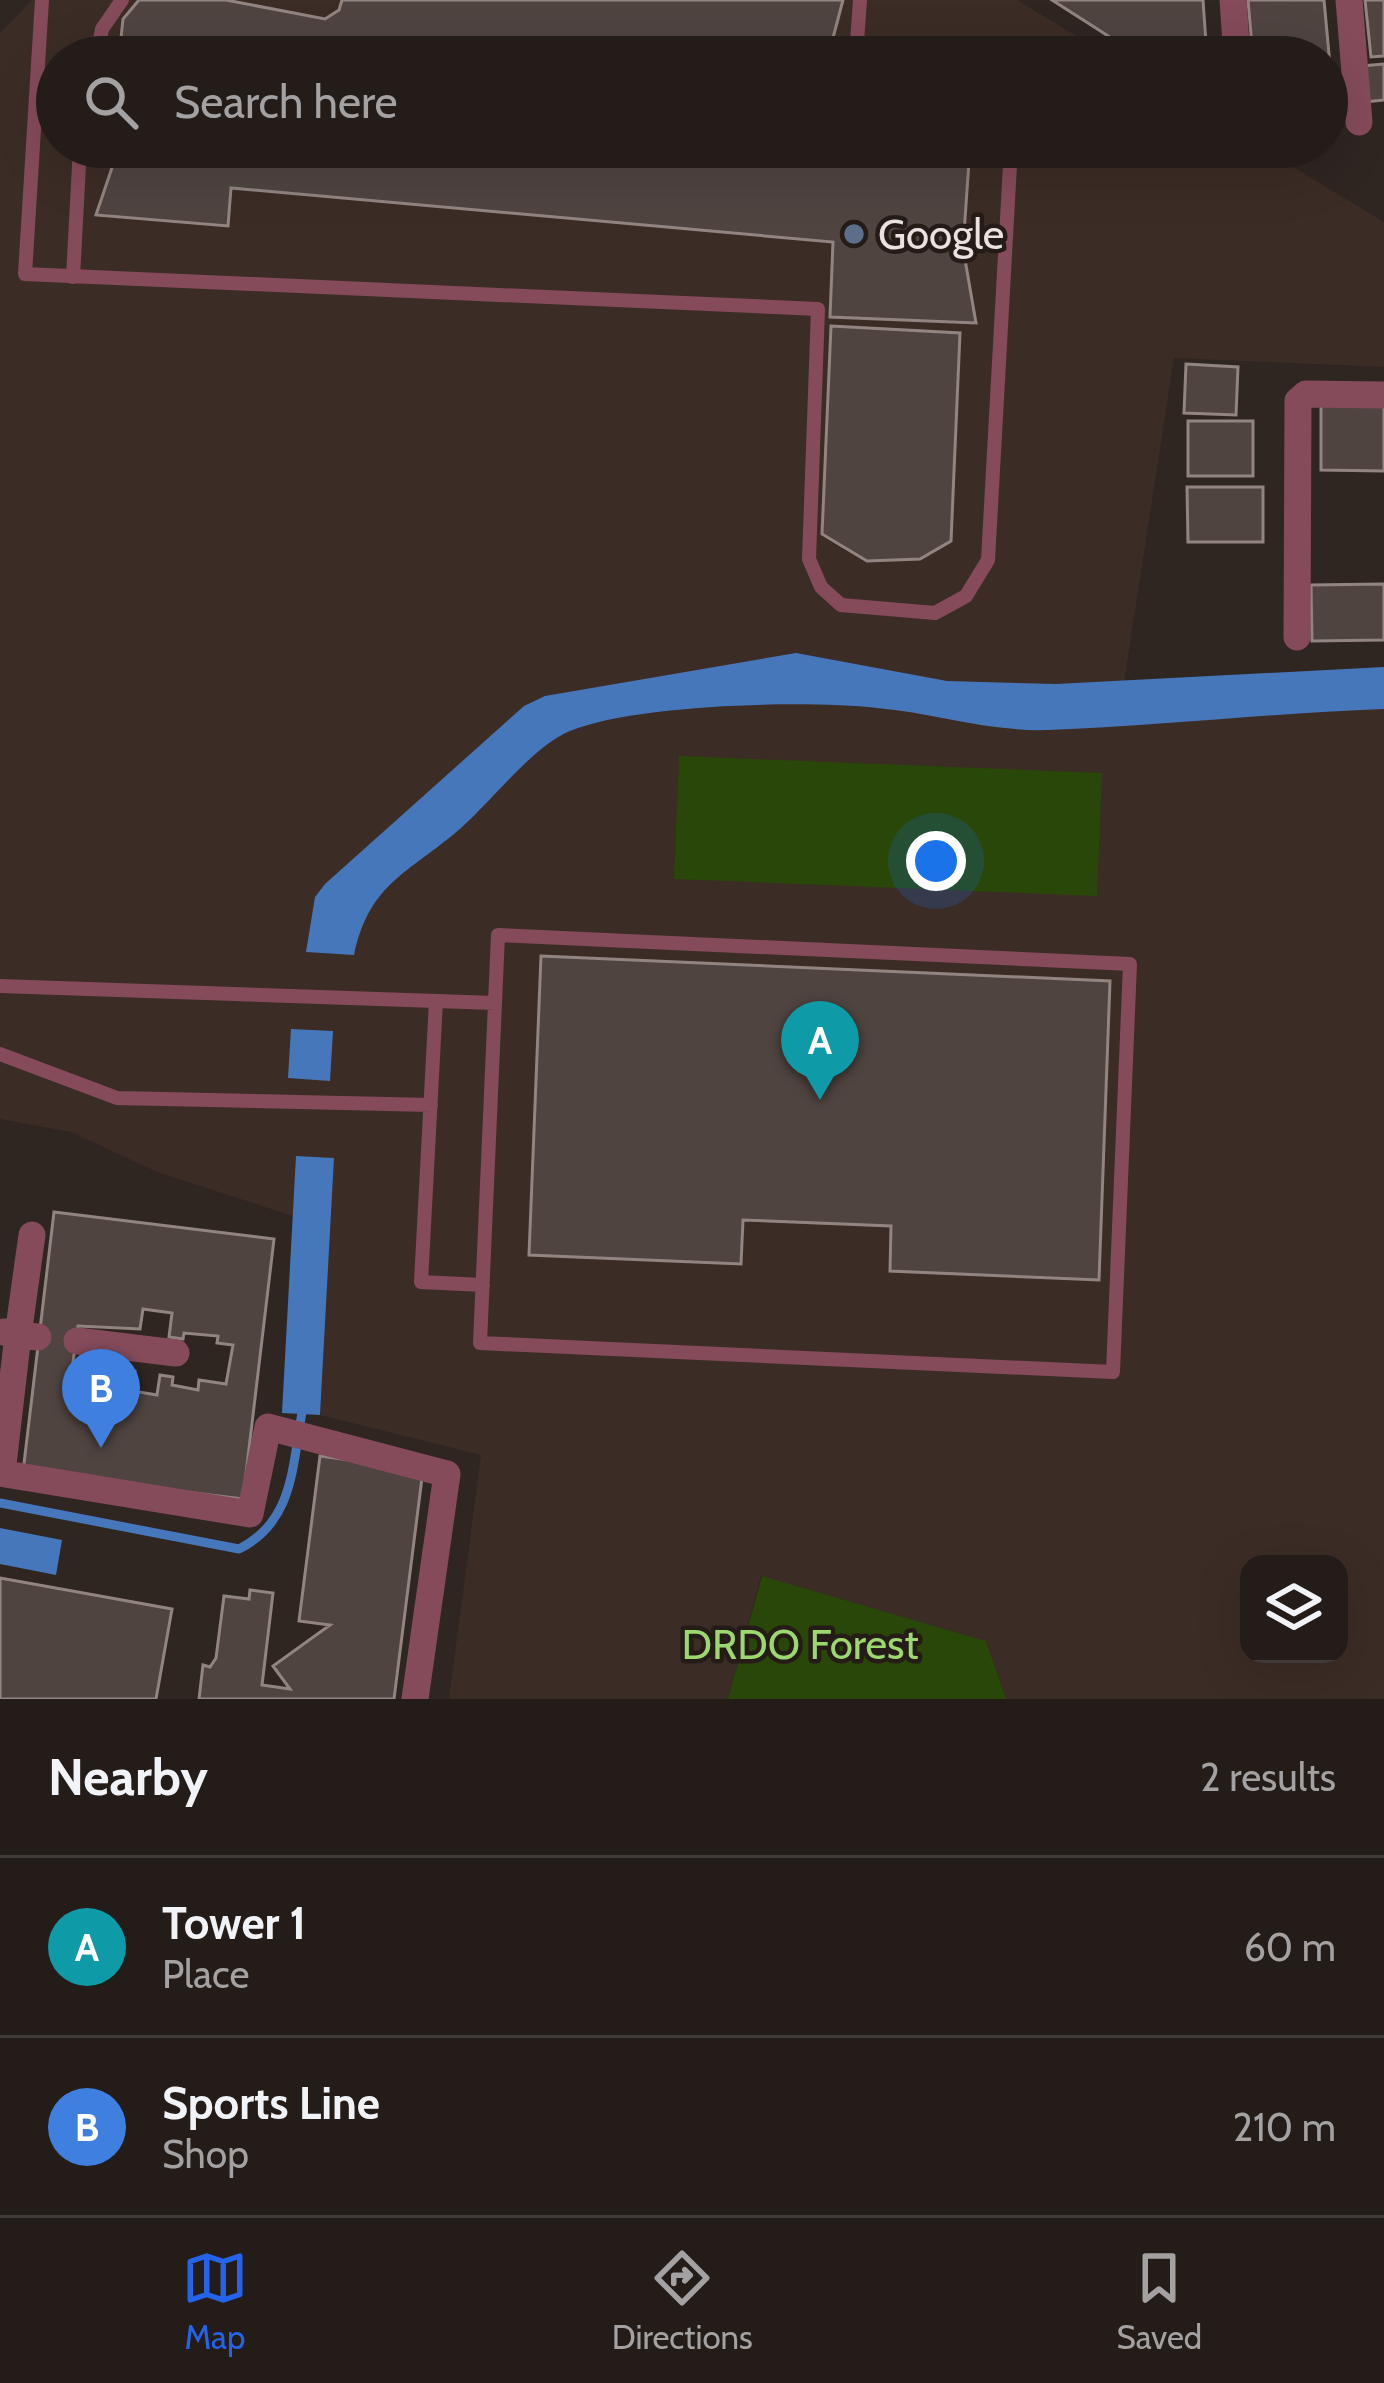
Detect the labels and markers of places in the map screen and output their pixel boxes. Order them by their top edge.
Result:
place label: Google [878,208,1004,260]
marker: Google [841,221,867,247]
pin: A [781,1001,859,1100]
pin: B [62,1349,140,1448]

